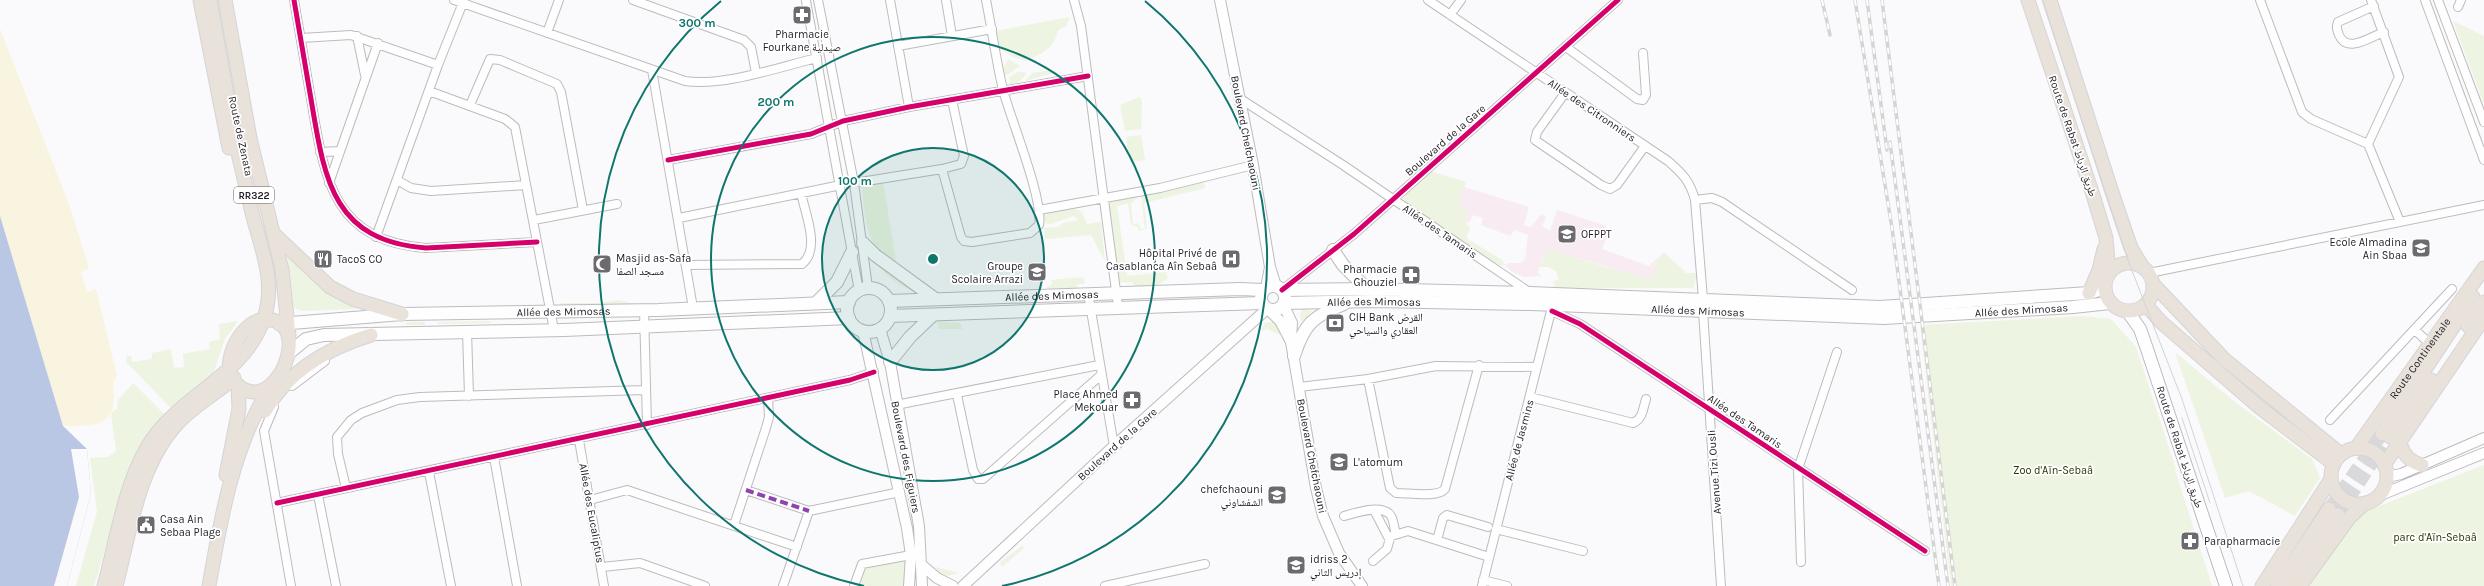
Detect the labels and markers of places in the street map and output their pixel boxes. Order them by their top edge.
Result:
pharmacy icon: Pharmacie Fourkane صيدلية [791,4,813,26]
place label: Pharmacie Fourkane صيدلية [763,28,841,54]
school or university icon: OFPPT [1556,223,1578,245]
place label: OFPPT [1581,228,1612,241]
place label: Ecole Almadina Ain Sbaa [2330,236,2407,262]
school or university icon: Ecole Almadina Ain Sbaa [2410,237,2432,259]
place label: Hôpital Privé de Casablanca Aîn Sebaâ [1106,247,1217,273]
restaurant icon: TacoS CO [312,248,334,270]
hospital icon: Hôpital Privé de Casablanca Aîn Sebaâ [1220,248,1242,270]
place label: Masjid as-Safa مسجد الصفا [616,252,691,278]
centre of rings [926,252,940,266]
place label: TacoS CO [337,253,382,266]
mosque icon: Masjid as-Safa مسجد الصفا [591,253,613,275]
place label: Groupe Scolaire Arrazi [951,260,1023,286]
school or university icon: Groupe Scolaire Arrazi [1026,261,1048,283]
place label: Pharmacie Ghouziel [1343,263,1397,289]
pharmacy icon: Pharmacie Ghouziel [1400,264,1422,286]
place label: CIH Bank القرض العقاري والسياحي [1349,311,1423,339]
bank icon: CIH Bank القرض العقاري والسياحي [1324,312,1346,334]
place label: Place Ahmed Mekouar [1053,388,1118,414]
pharmacy icon: Place Ahmed Mekouar [1121,389,1143,411]
school or university icon: L'atomum [1328,451,1350,473]
place label: L'atomum [1353,456,1403,469]
place label: chefchaouni الشفشاوني [1200,483,1263,511]
school or university icon: chefchaouni الشفشاوني [1266,484,1288,506]
place label: Casa Ain Sebaa Plage [160,513,221,539]
public building icon: Casa Ain Sebaa Plage [135,514,157,536]
pharmacy icon: Parapharmacie [2179,530,2201,552]
place label: Parapharmacie [2204,535,2281,548]
place label: idriss 2 إدريس الثاني [1310,553,1361,581]
school or university icon: idriss 2 إدريس الثاني [1285,554,1307,576]

